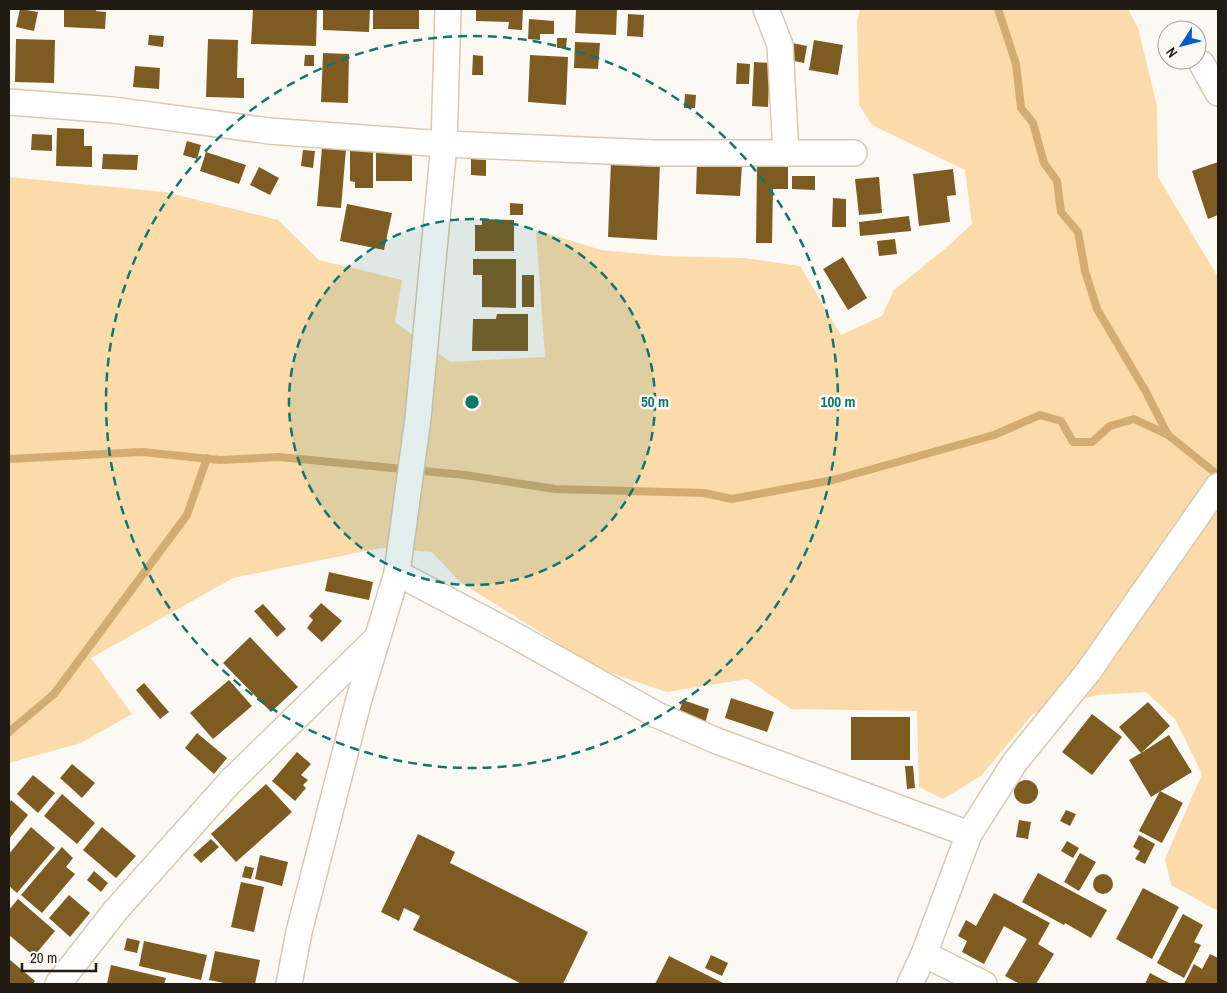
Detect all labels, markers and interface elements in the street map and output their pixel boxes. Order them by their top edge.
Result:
north arrow [1157,20,1207,70]
text: N [1162,44,1181,61]
text: 50 m [641,391,669,412]
text: 100 m [821,391,855,412]
centre of rings [463,393,481,411]
scale bar [22,940,96,972]
text: 20 m [30,947,57,968]

